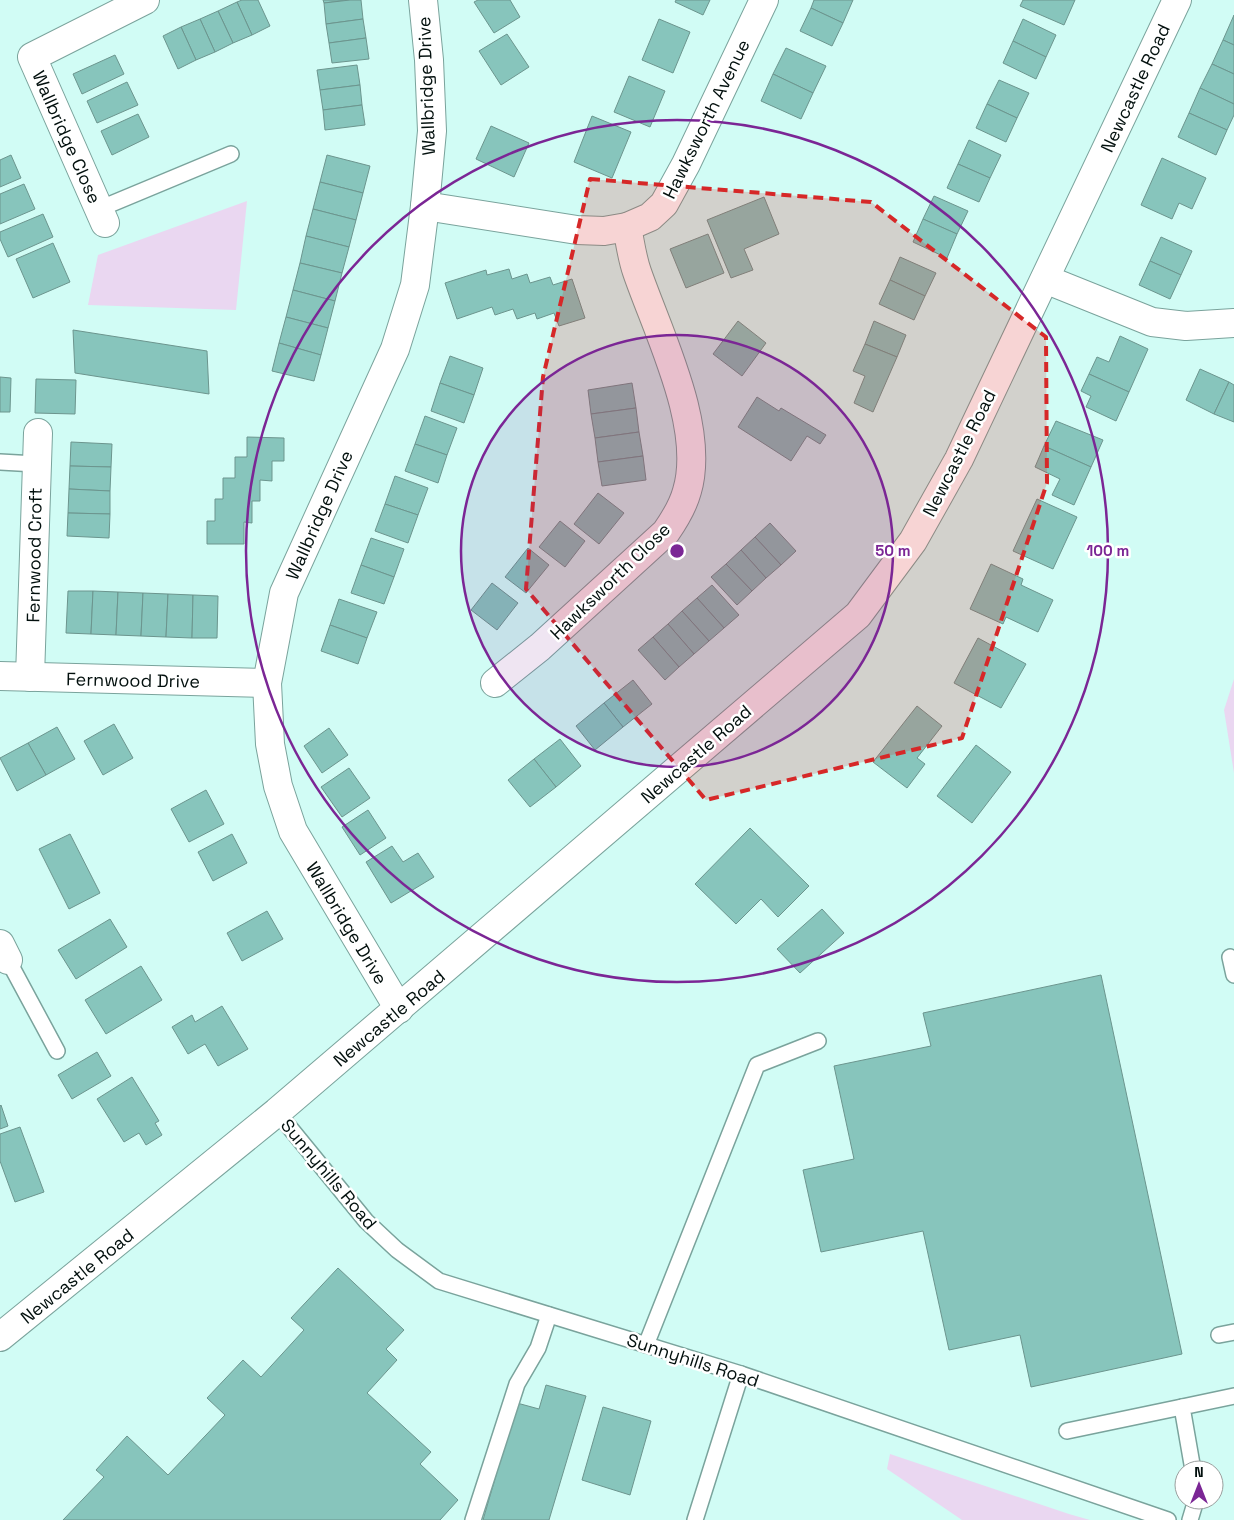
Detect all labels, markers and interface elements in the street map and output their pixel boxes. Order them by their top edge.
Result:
street label: Wallbridge Drive [412,16,440,156]
street label: Newcastle Road [1095,20,1175,156]
street label: Hawksworth Avenue [657,35,755,203]
street label: Wallbridge Close [27,67,107,207]
street label: Newcastle Road [917,386,1001,520]
street label: Wallbridge Drive [280,447,358,583]
street label: Fernwood Croft [21,487,47,623]
street label: Hawksworth Close [545,518,675,644]
text: 50 m [875,541,911,560]
text: 100 m [1087,541,1129,560]
centre of rings [668,542,686,560]
street label: Fernwood Drive [66,667,200,693]
street label: Newcastle Road [636,700,756,808]
street label: Wallbridge Drive [301,857,393,989]
street label: Newcastle Road [328,964,450,1072]
street label: Sunnyhills Road [276,1114,382,1234]
street label: Newcastle Road [16,1223,138,1329]
street label: Sunnyhills Road [624,1328,762,1392]
north arrow [1174,1460,1224,1510]
text: N [1194,1463,1204,1481]

